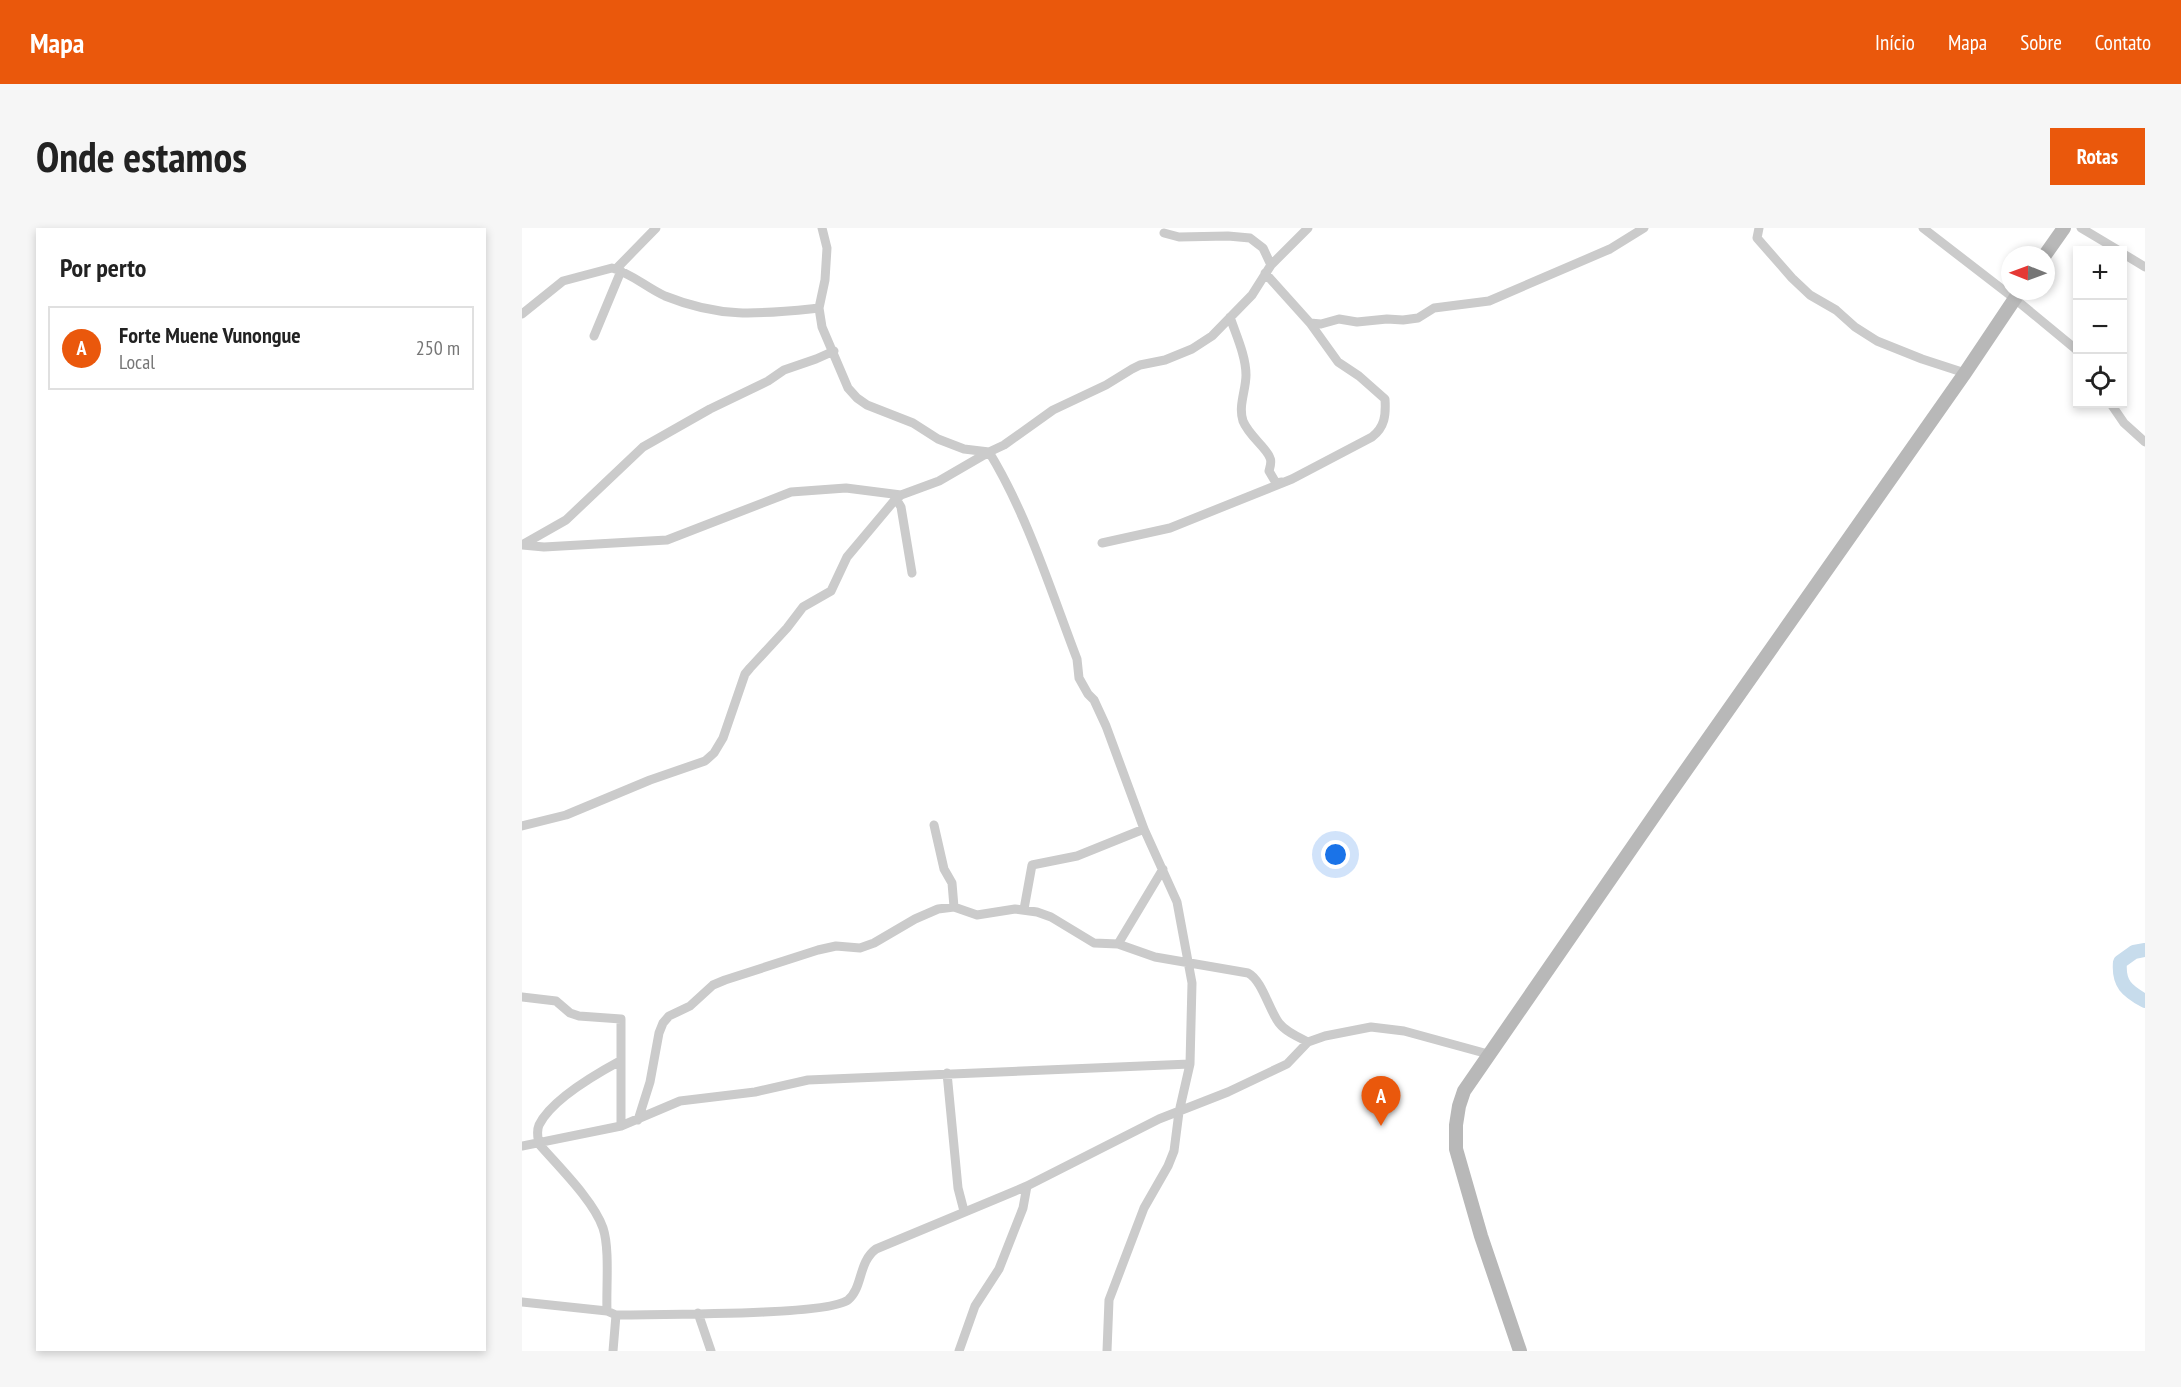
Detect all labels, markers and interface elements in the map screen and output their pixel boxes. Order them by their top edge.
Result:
text: Mapa [30,24,84,61]
text: Início [1875,29,1915,56]
text: Mapa [1948,29,1987,56]
text: Sobre [2020,29,2062,56]
text: Contato [2095,29,2151,56]
button: Rotas [2050,128,2145,185]
text: Onde estamos [36,129,247,184]
north arrow [2001,246,2055,300]
map controls [2073,246,2127,408]
button: + [2073,246,2127,300]
text: Por perto [60,251,146,284]
button: − [2073,300,2127,354]
text: Forte Muene Vunongue [119,321,301,349]
text: A [76,335,87,361]
text: 250 m [416,335,460,361]
text: Local [119,349,155,375]
button: locate [2073,354,2127,408]
your location [1321,840,1350,869]
pin: A [1362,1076,1400,1126]

